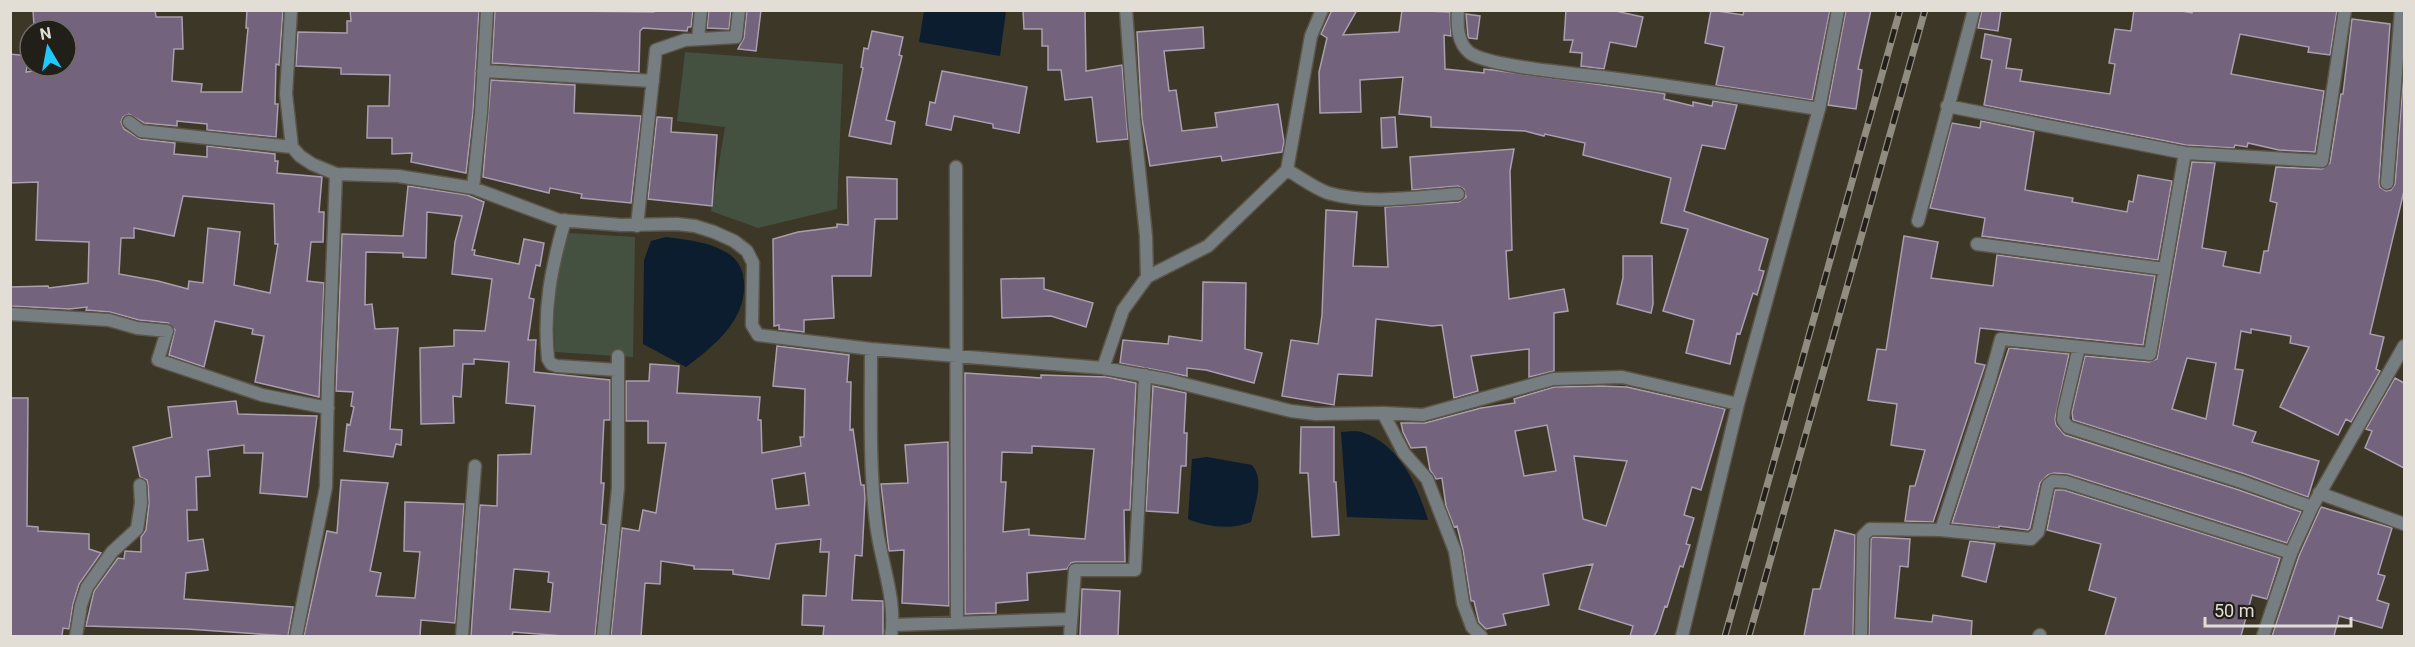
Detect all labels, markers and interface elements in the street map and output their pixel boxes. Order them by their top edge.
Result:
north arrow [18,18,78,78]
text: N [38,23,53,44]
scale bar [2205,590,2350,628]
text: 50 m [2214,600,2254,621]

